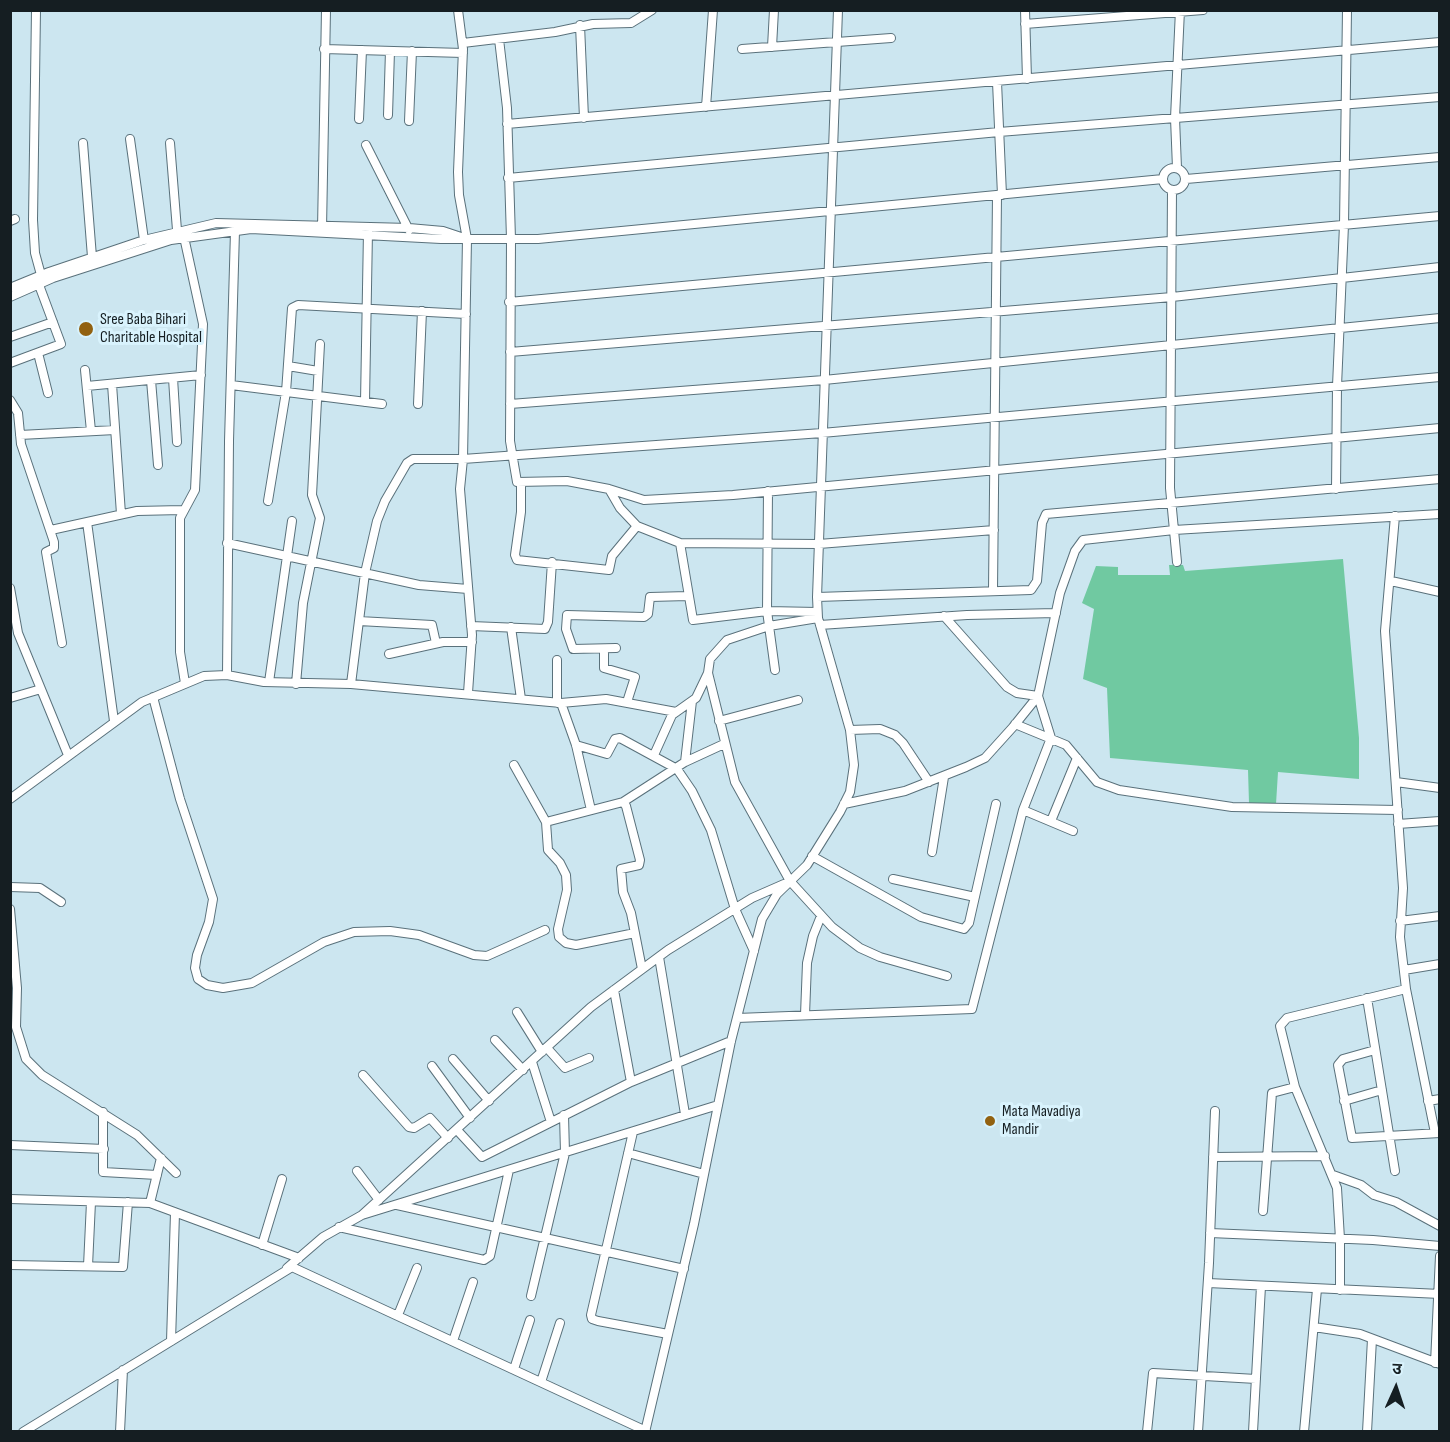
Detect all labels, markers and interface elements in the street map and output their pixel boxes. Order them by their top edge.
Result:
place label: Sree Baba Bihari Charitable Hospital [100,310,202,348]
marker: Sree Baba Bihari Charitable Hospital [77,320,95,338]
place label: Mata Mavadiya Mandir [1002,1102,1081,1140]
marker: Mata Mavadiya Mandir [983,1114,997,1128]
north arrow [1366,1358,1426,1418]
text: उ [1392,1360,1402,1379]

